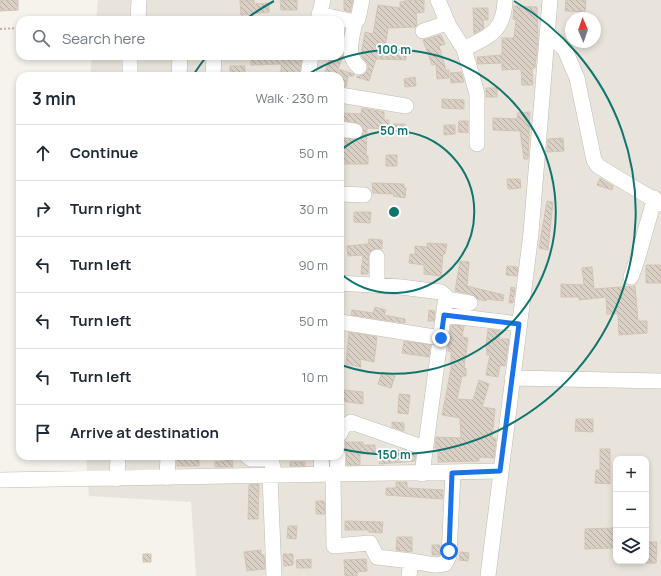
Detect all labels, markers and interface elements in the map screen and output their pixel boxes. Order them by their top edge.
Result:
north arrow [565,12,601,48]
search box [16,16,344,60]
icon: search [30,27,52,49]
text: Search here [62,28,145,49]
text: 100 m [377,41,411,58]
text: 3 min [32,87,76,110]
text: Walk · 230 m [255,89,328,107]
text: 50 m [380,122,408,139]
icon: ahead [32,142,54,164]
text: Continue [70,142,138,163]
text: 50 m [299,144,328,162]
icon: right [32,198,54,220]
text: Turn right [70,198,141,219]
text: 30 m [299,200,328,218]
centre of rings [387,205,401,219]
icon: left [32,254,54,276]
text: Turn left [70,254,132,275]
text: 90 m [298,256,328,274]
icon: left [32,310,54,332]
text: Turn left [70,310,132,331]
text: 50 m [299,312,328,330]
route end [432,329,450,347]
icon: left [32,366,54,388]
text: Turn left [70,366,132,387]
text: 10 m [301,368,328,386]
icon: arrive [32,422,54,444]
text: Arrive at destination [70,422,219,443]
text: 150 m [377,446,411,463]
map controls [613,456,649,564]
button: + [613,456,649,492]
button: − [613,492,649,528]
button: layers [613,528,649,564]
route start [440,542,458,560]

